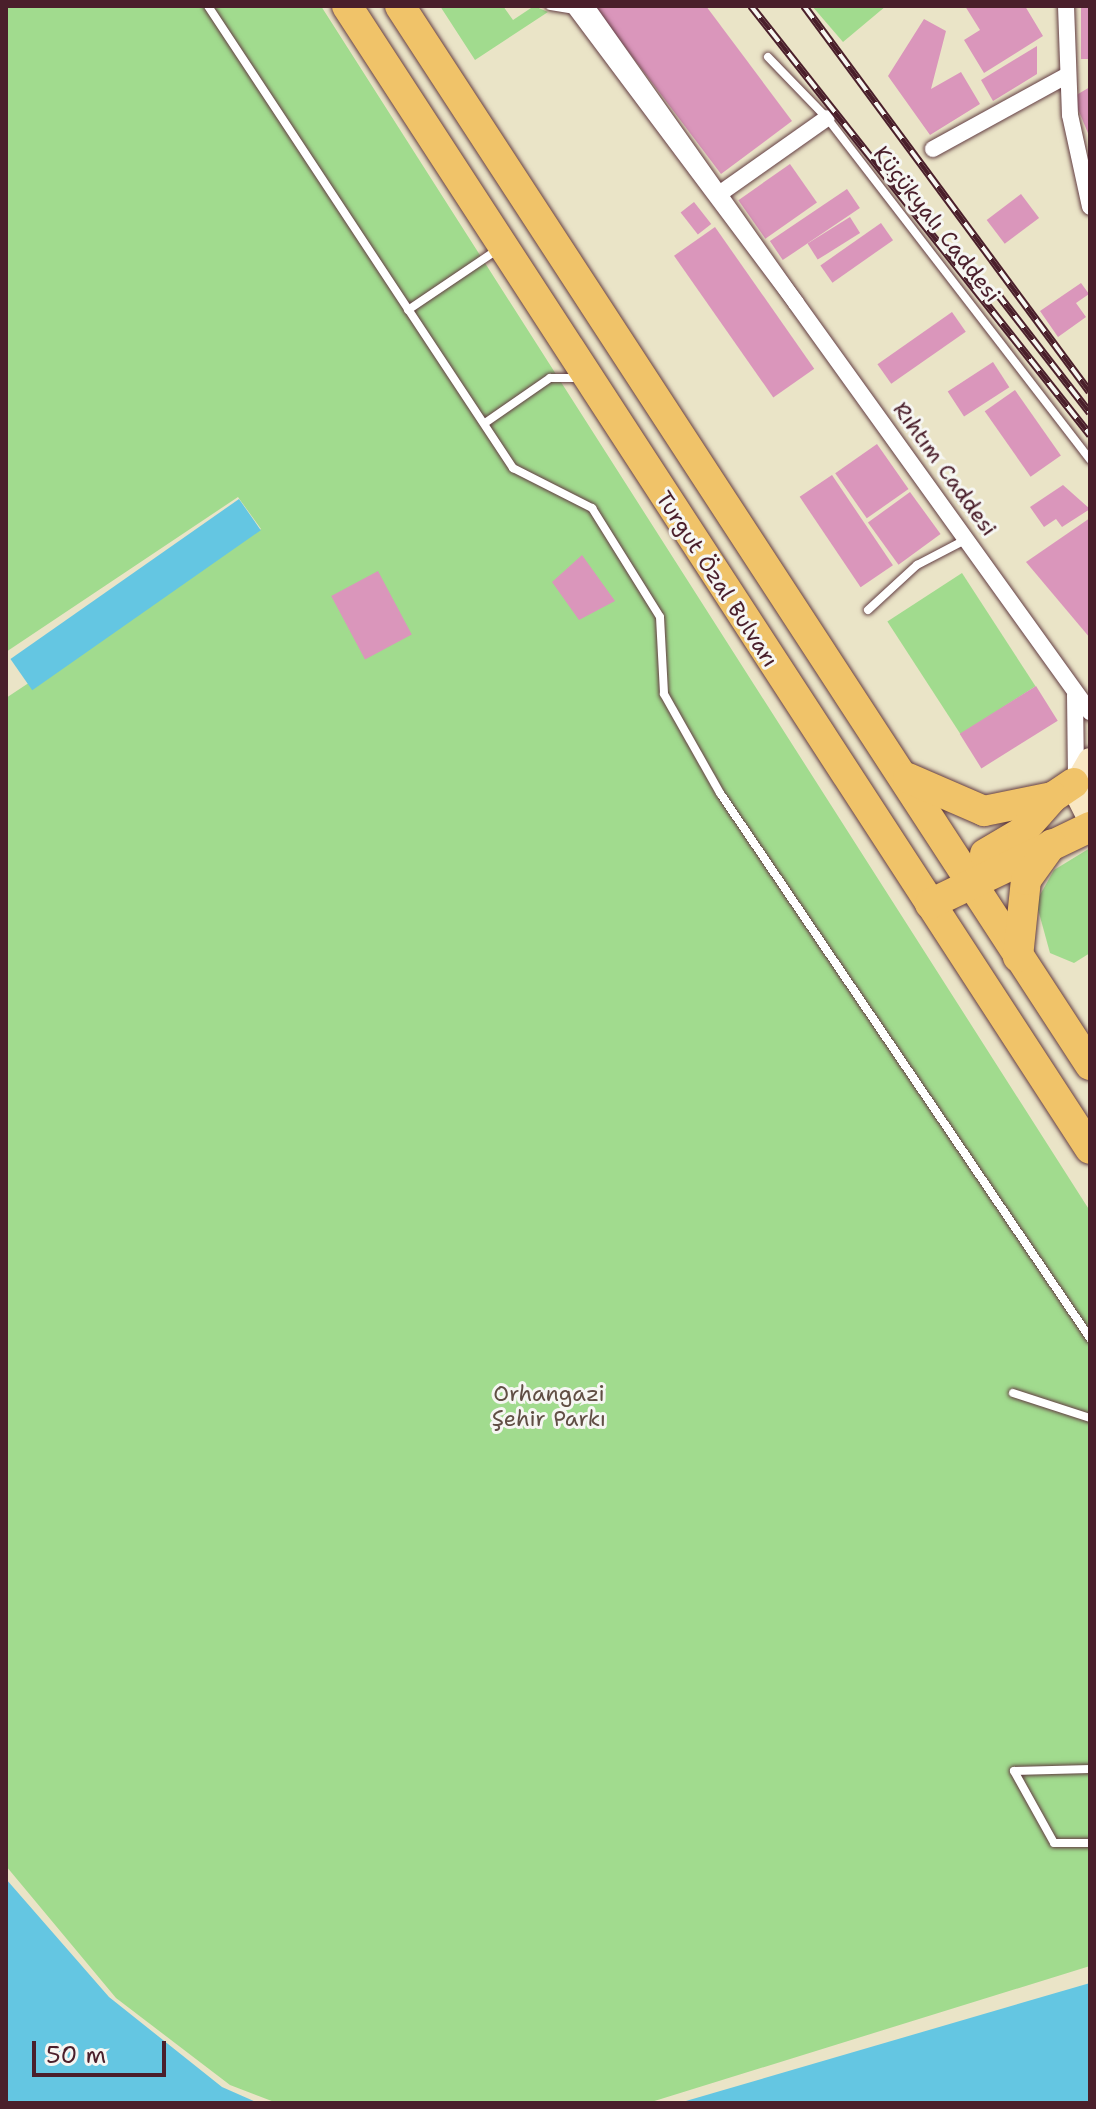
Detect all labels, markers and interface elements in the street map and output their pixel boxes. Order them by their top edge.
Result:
street label: Küçükyalı Caddesi [868,141,1006,307]
street label: Rıhtım Caddesi [888,397,1002,541]
street label: Turgut Özal Bulvarı [650,486,784,672]
park label: Orhangazi Şehir Parkı [492,1380,606,1432]
scale bar [36,2025,170,2075]
text: 50 m [46,2039,106,2071]

